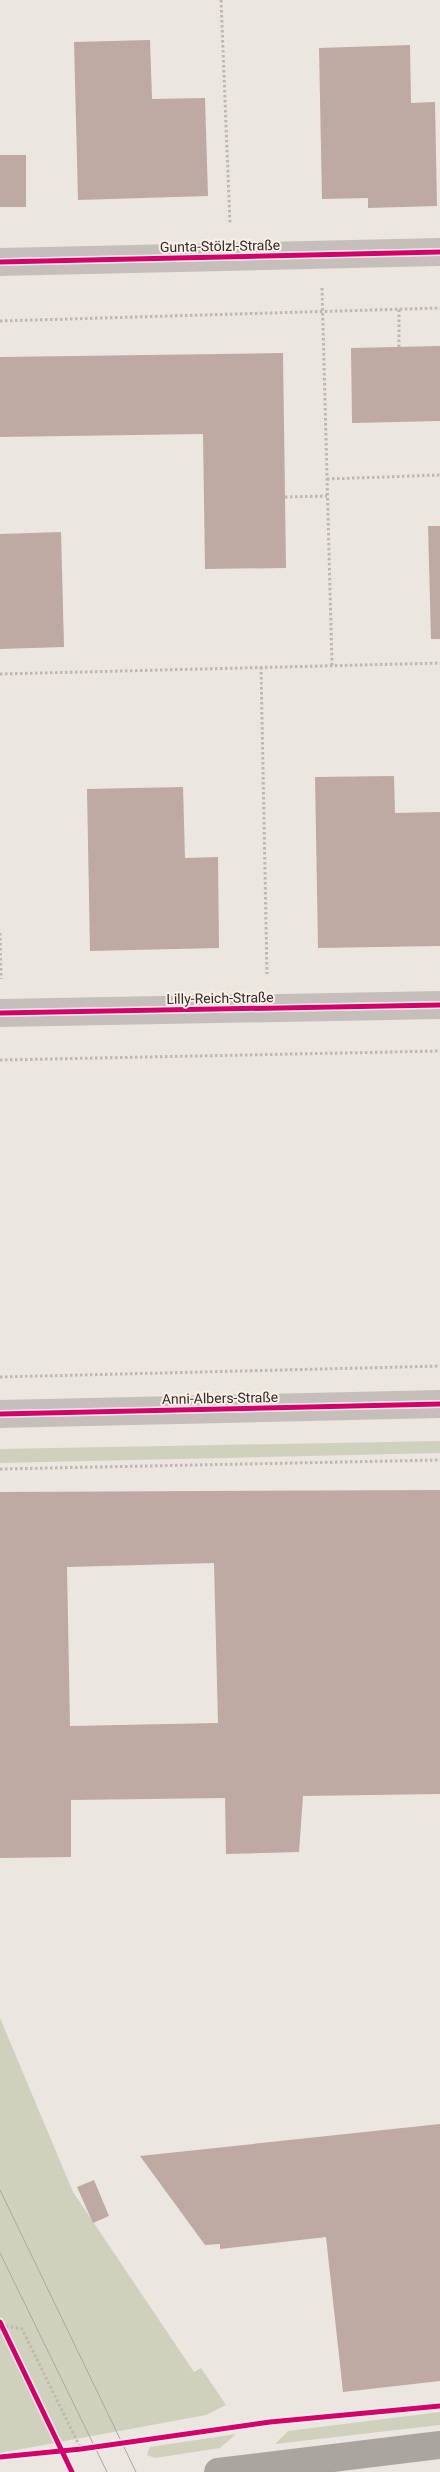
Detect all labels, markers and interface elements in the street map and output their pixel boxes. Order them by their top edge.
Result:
street label: Gunta-Stölzl-Straße [160,237,280,255]
street label: Lilly-Reich-Straße [166,989,274,1007]
street label: Anni-Albers-Straße [162,1389,278,1407]

